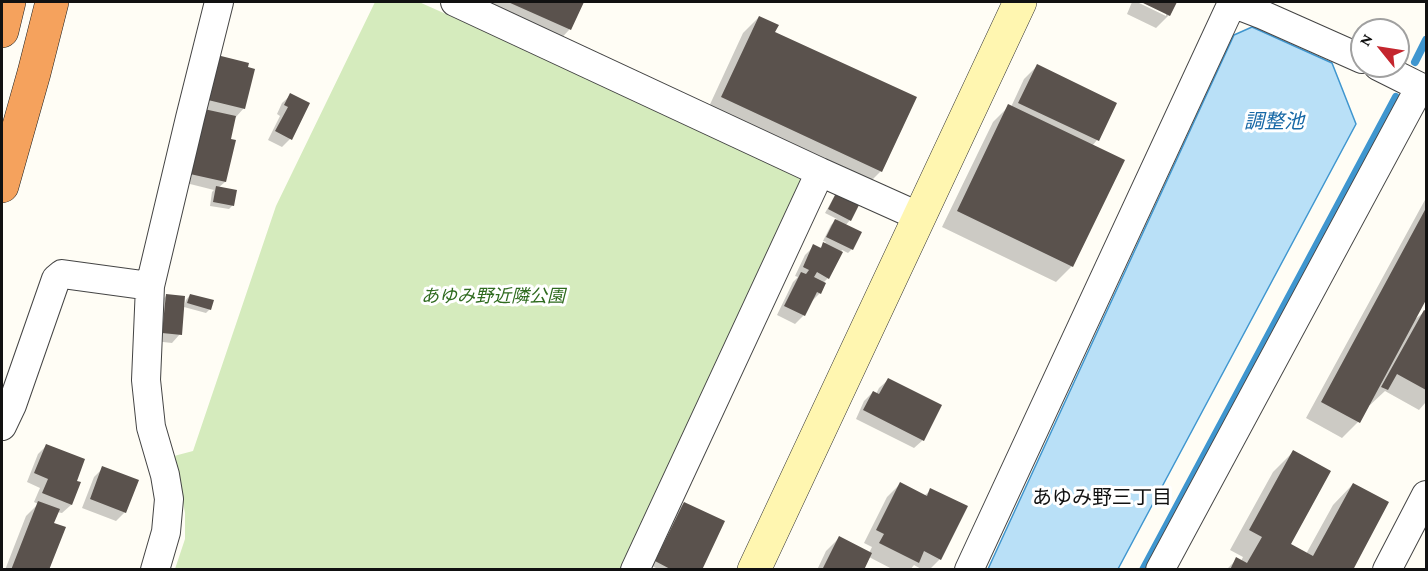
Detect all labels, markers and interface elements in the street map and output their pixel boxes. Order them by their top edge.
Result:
north arrow [1350,18,1410,78]
text: N [1356,31,1376,49]
water label: 調整池 [1244,110,1304,134]
park label: あゆみ野近隣公園 [421,285,565,307]
district label: あゆみ野三丁目 [1032,486,1172,510]

